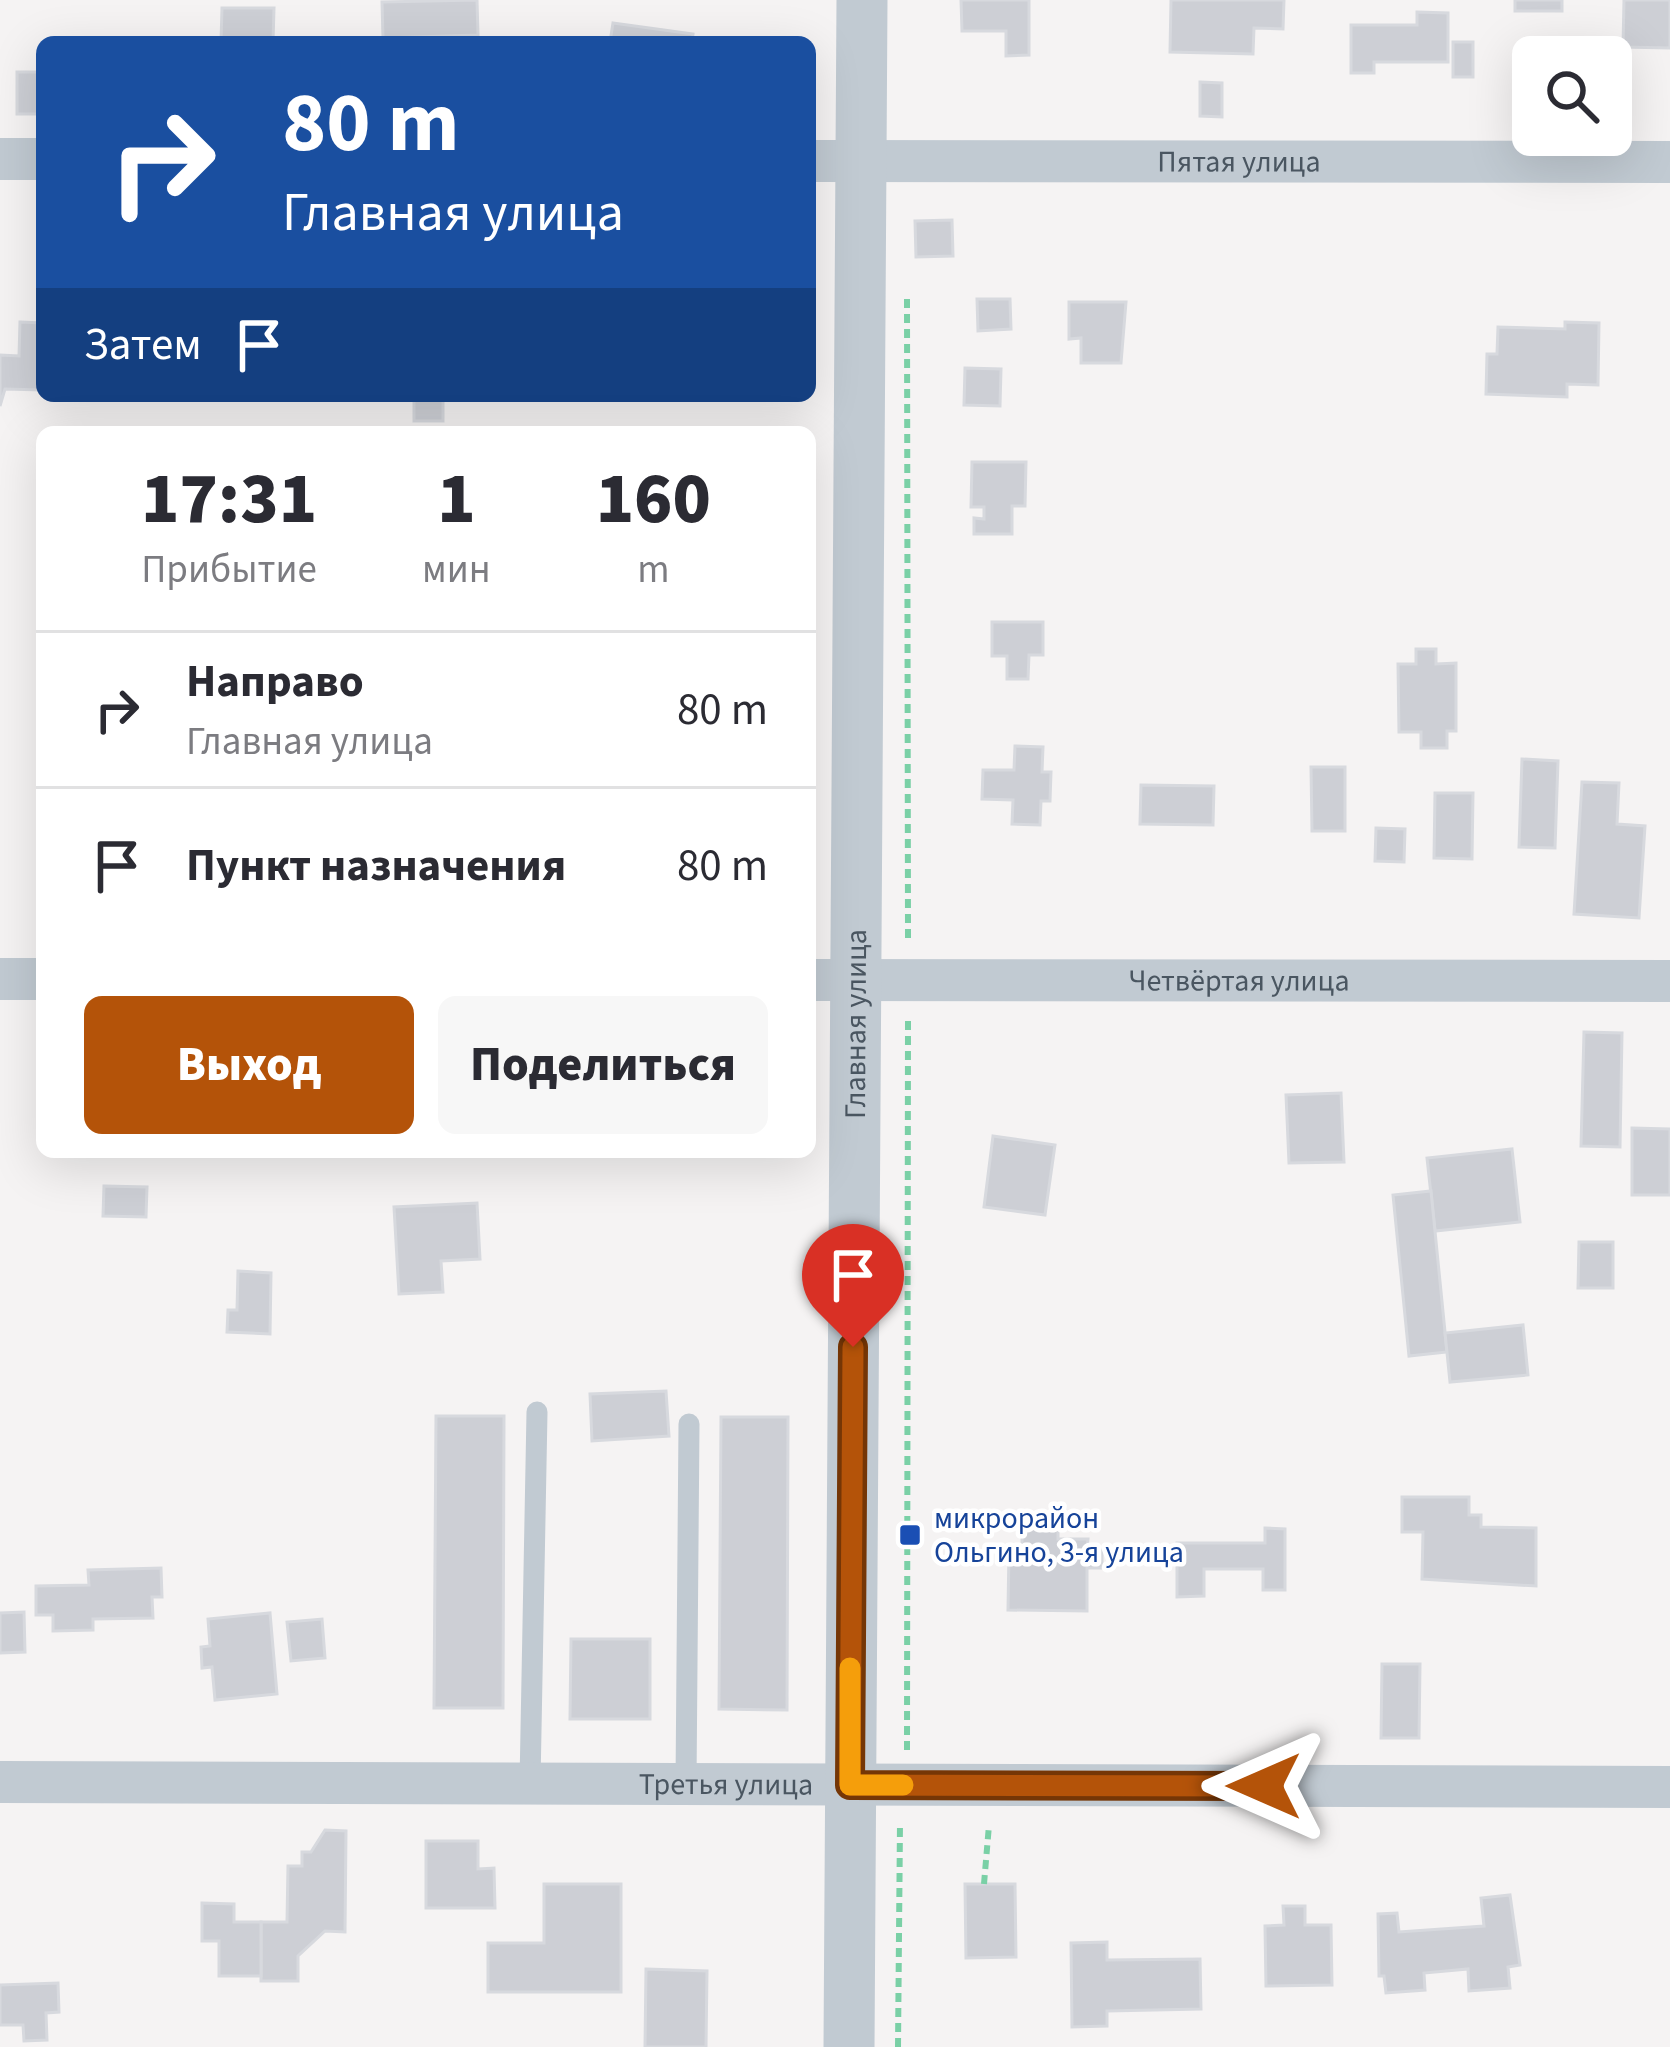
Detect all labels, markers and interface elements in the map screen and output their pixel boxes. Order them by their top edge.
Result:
map controls [1512,36,1632,156]
button: search [1512,36,1632,156]
text: 80 m [282,64,460,184]
icon: right [84,84,240,240]
street label: Пятая улица [1157,140,1321,184]
text: Главная улица [282,175,624,252]
icon: arrive [226,312,292,378]
text: Затем [84,313,202,377]
text: 17:31 [141,448,317,551]
text: 1 [437,448,476,551]
text: 160 [596,448,711,551]
text: Прибытие [141,542,317,598]
text: мин [422,542,491,598]
text: m [637,542,670,598]
text: Направо [186,650,364,714]
icon: right [84,677,150,743]
text: 80 m [677,678,768,742]
text: Главная улица [186,714,433,770]
icon: arrive [84,833,150,899]
text: Пункт назначения [186,834,566,898]
text: 80 m [677,834,768,898]
street label: Главная улица [834,929,878,1119]
street label: Четвёртая улица [1128,959,1350,1003]
button: Выход [84,996,414,1134]
button: Поделиться [438,996,768,1134]
pin [802,1224,904,1347]
icon: arrive [820,1242,886,1308]
place label: микрорайон Ольгино, 3-я улица [934,1497,1184,1574]
marker: микрорайон Ольгино, 3-я улица [897,1522,923,1548]
position arrow [1201,1723,1327,1849]
street label: Третья улица [639,1763,813,1806]

